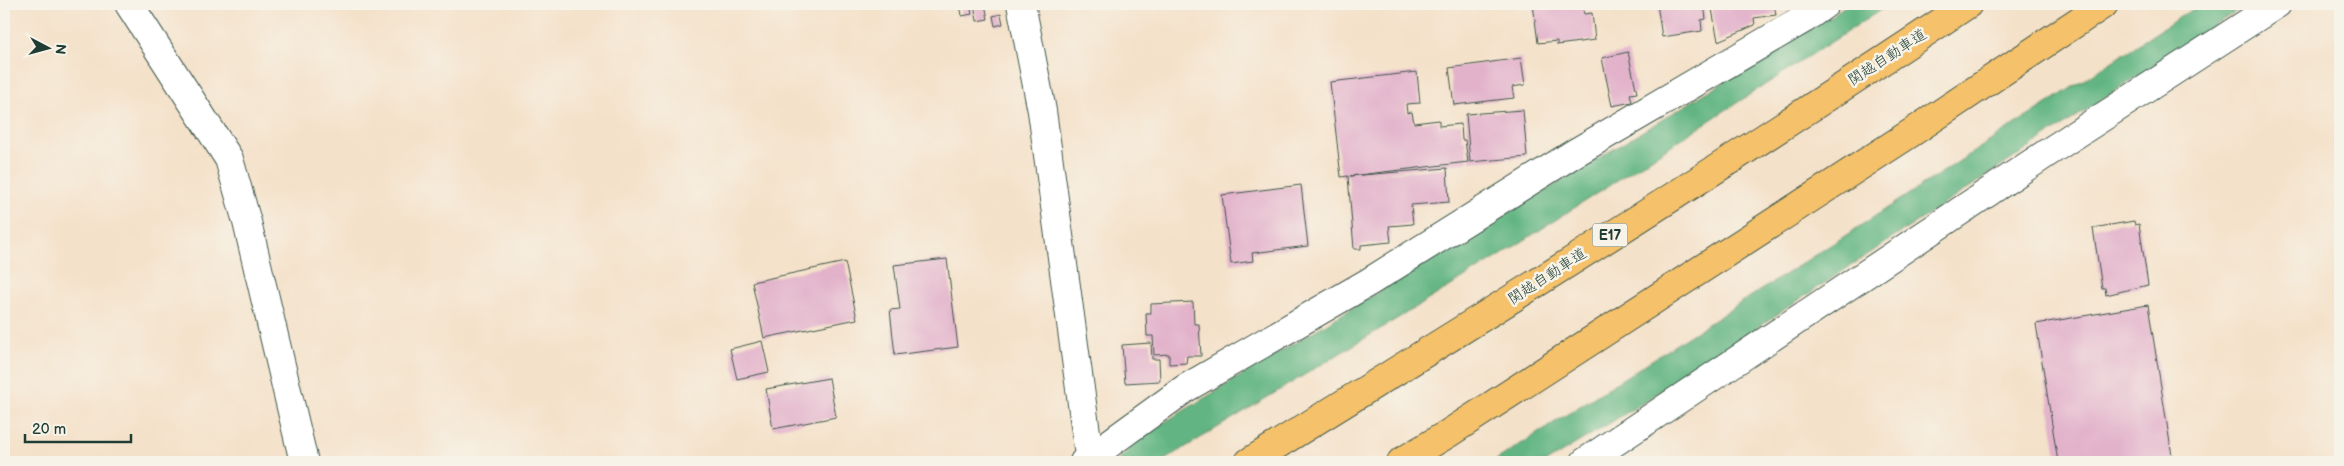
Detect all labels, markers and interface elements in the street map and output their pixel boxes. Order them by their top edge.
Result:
north arrow [22,22,72,72]
street label: 関越自動車道 [1844,25,1930,90]
text: N [51,43,69,55]
road number: E17 [1592,224,1628,246]
street label: 関越自動車道 [1504,244,1590,309]
scale bar [25,411,131,443]
text: 20 m [32,420,66,439]

